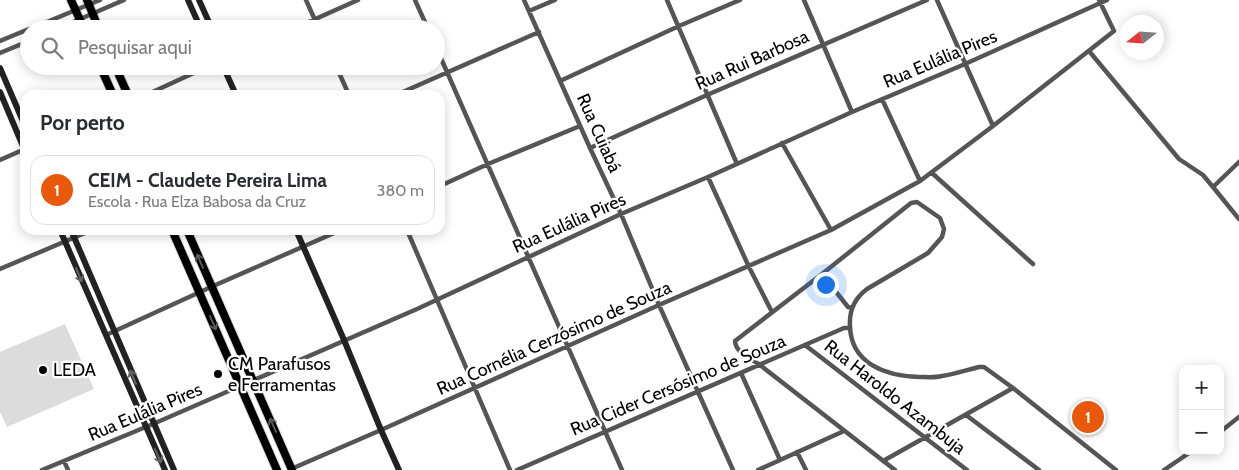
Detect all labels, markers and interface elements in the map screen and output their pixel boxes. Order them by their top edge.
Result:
north arrow [1119,15,1164,60]
search box [20,20,445,75]
street label: Rua Rui Barbosa [692,25,812,95]
street label: Rua Eulália Pires [880,25,1000,93]
icon: search [38,34,66,62]
text: Pesquisar aqui [78,36,192,59]
street label: Rua Cuiabá [572,90,626,176]
text: Por perto [40,110,125,135]
text: CEIM - Claudete Pereira Lima [88,169,327,192]
text: 1 [54,181,60,200]
text: 380 m [377,181,424,200]
street label: Rua Eulália Pires [509,188,629,258]
text: Escola · Rua Elza Babosa da Cruz [88,192,306,211]
one-way arrow [194,254,204,269]
one-way arrow [75,267,85,282]
your location [813,272,839,298]
street label: Rua Cornélia Cerzósimo de Souza [433,276,675,400]
one-way arrow [208,315,218,330]
street label: Rua Cider Cersósimo de Souza [567,330,789,440]
street label: Rua Haroldo Azambuja [820,335,970,459]
place label: CM Parafusos e Ferramentas [228,353,336,396]
place label: LEDA [53,359,96,381]
marker: LEDA [37,364,49,376]
map controls [1179,365,1224,455]
button: + [1179,365,1224,410]
marker: CM Parafusos e Ferramentas [212,368,224,380]
one-way arrow [128,370,138,385]
street label: Rua Eulália Pires [85,378,205,446]
pin: 1 [1072,398,1104,436]
button: − [1179,410,1224,455]
one-way arrow [267,418,277,433]
one-way arrow [154,448,164,463]

